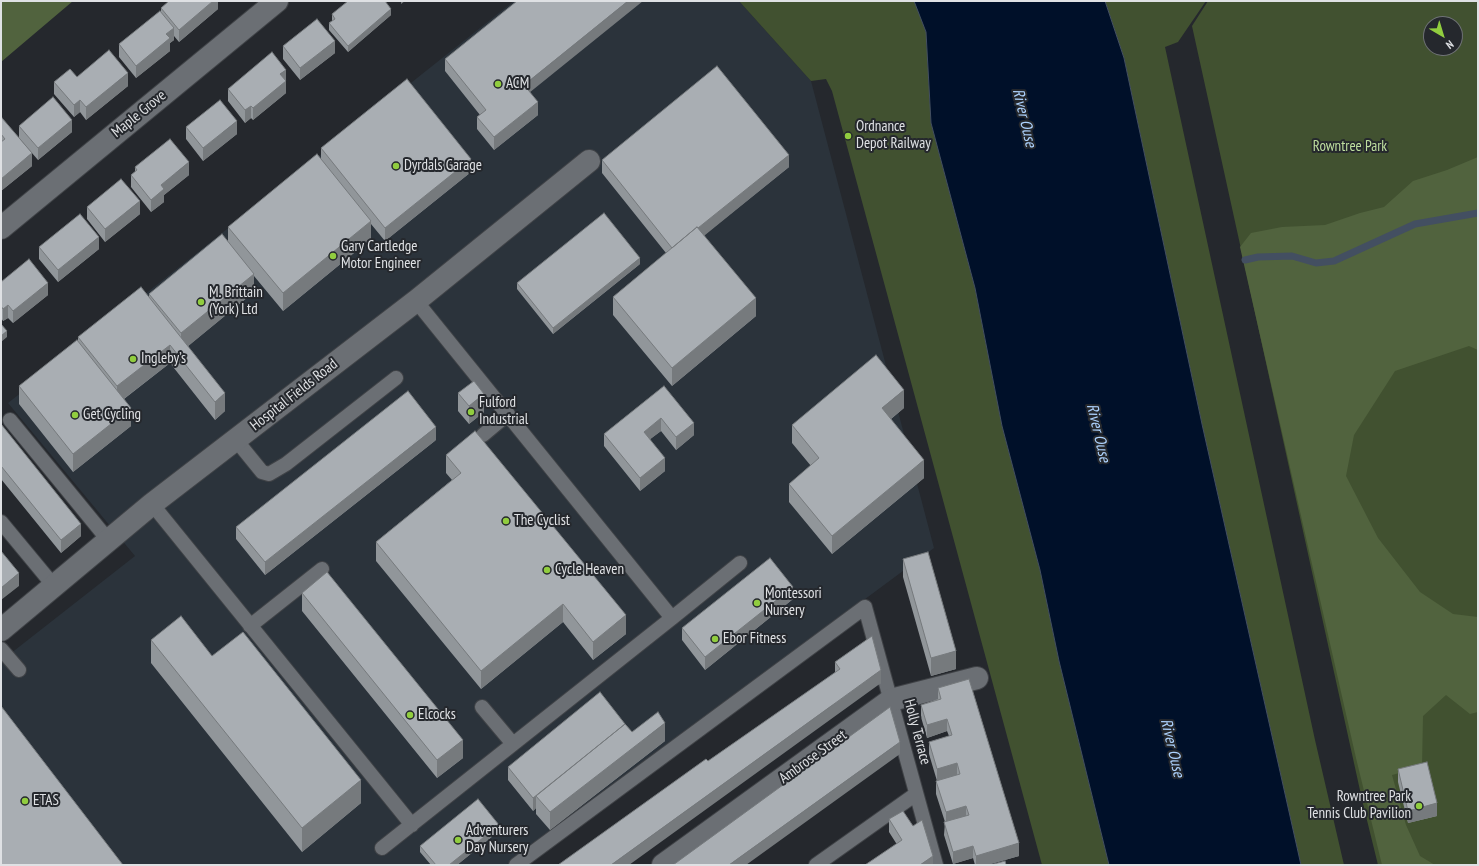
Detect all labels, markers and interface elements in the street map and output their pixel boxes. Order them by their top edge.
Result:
north arrow [1423,16,1463,56]
text: N [1443,37,1456,52]
place label: ACM [506,75,529,93]
marker: ACM [493,79,503,89]
street label: Maple Grove [108,87,170,141]
water label: River Ouse [1008,87,1040,149]
place label: Ordnance Depot Railway [856,118,931,153]
marker: Ordnance Depot Railway [843,131,853,141]
park label: Rowntree Park [1313,138,1387,156]
place label: Dyrdals Garage [404,157,482,175]
marker: Dyrdals Garage [391,161,401,171]
place label: Gary Cartledge Motor Engineer [341,238,421,273]
marker: Gary Cartledge Motor Engineer [328,251,338,261]
place label: M. Brittain (York) Ltd [209,284,263,319]
marker: M. Brittain (York) Ltd [196,297,206,307]
place label: Ingleby’s [141,350,186,368]
marker: Ingleby’s [128,354,138,364]
street label: Hospital Fields Road [247,355,341,435]
place label: Fulford Industrial [479,394,528,429]
water label: River Ouse [1082,402,1114,464]
place label: Get Cycling [83,406,141,424]
marker: Fulford Industrial [466,407,476,417]
marker: Get Cycling [70,410,80,420]
place label: The Cyclist [514,512,570,530]
marker: The Cyclist [501,516,511,526]
place label: Cycle Heaven [555,561,624,579]
marker: Cycle Heaven [542,565,552,575]
place label: Montessori Nursery [765,585,822,620]
marker: Montessori Nursery [752,598,762,608]
place label: Ebor Fitness [723,630,786,648]
marker: Ebor Fitness [710,634,720,644]
street label: Holly Terrace [900,697,934,767]
place label: Elcocks [418,706,456,724]
marker: Elcocks [405,710,415,720]
water label: River Ouse [1156,717,1188,779]
street label: Ambrose Street [776,726,850,788]
place label: Rowntree Park Tennis Club Pavilion [1307,788,1411,823]
place label: ETAS [33,792,59,810]
marker: ETAS [20,796,30,806]
marker: Rowntree Park Tennis Club Pavilion [1414,801,1424,811]
place label: Adventurers Day Nursery [466,822,528,857]
marker: Adventurers Day Nursery [453,835,463,845]

